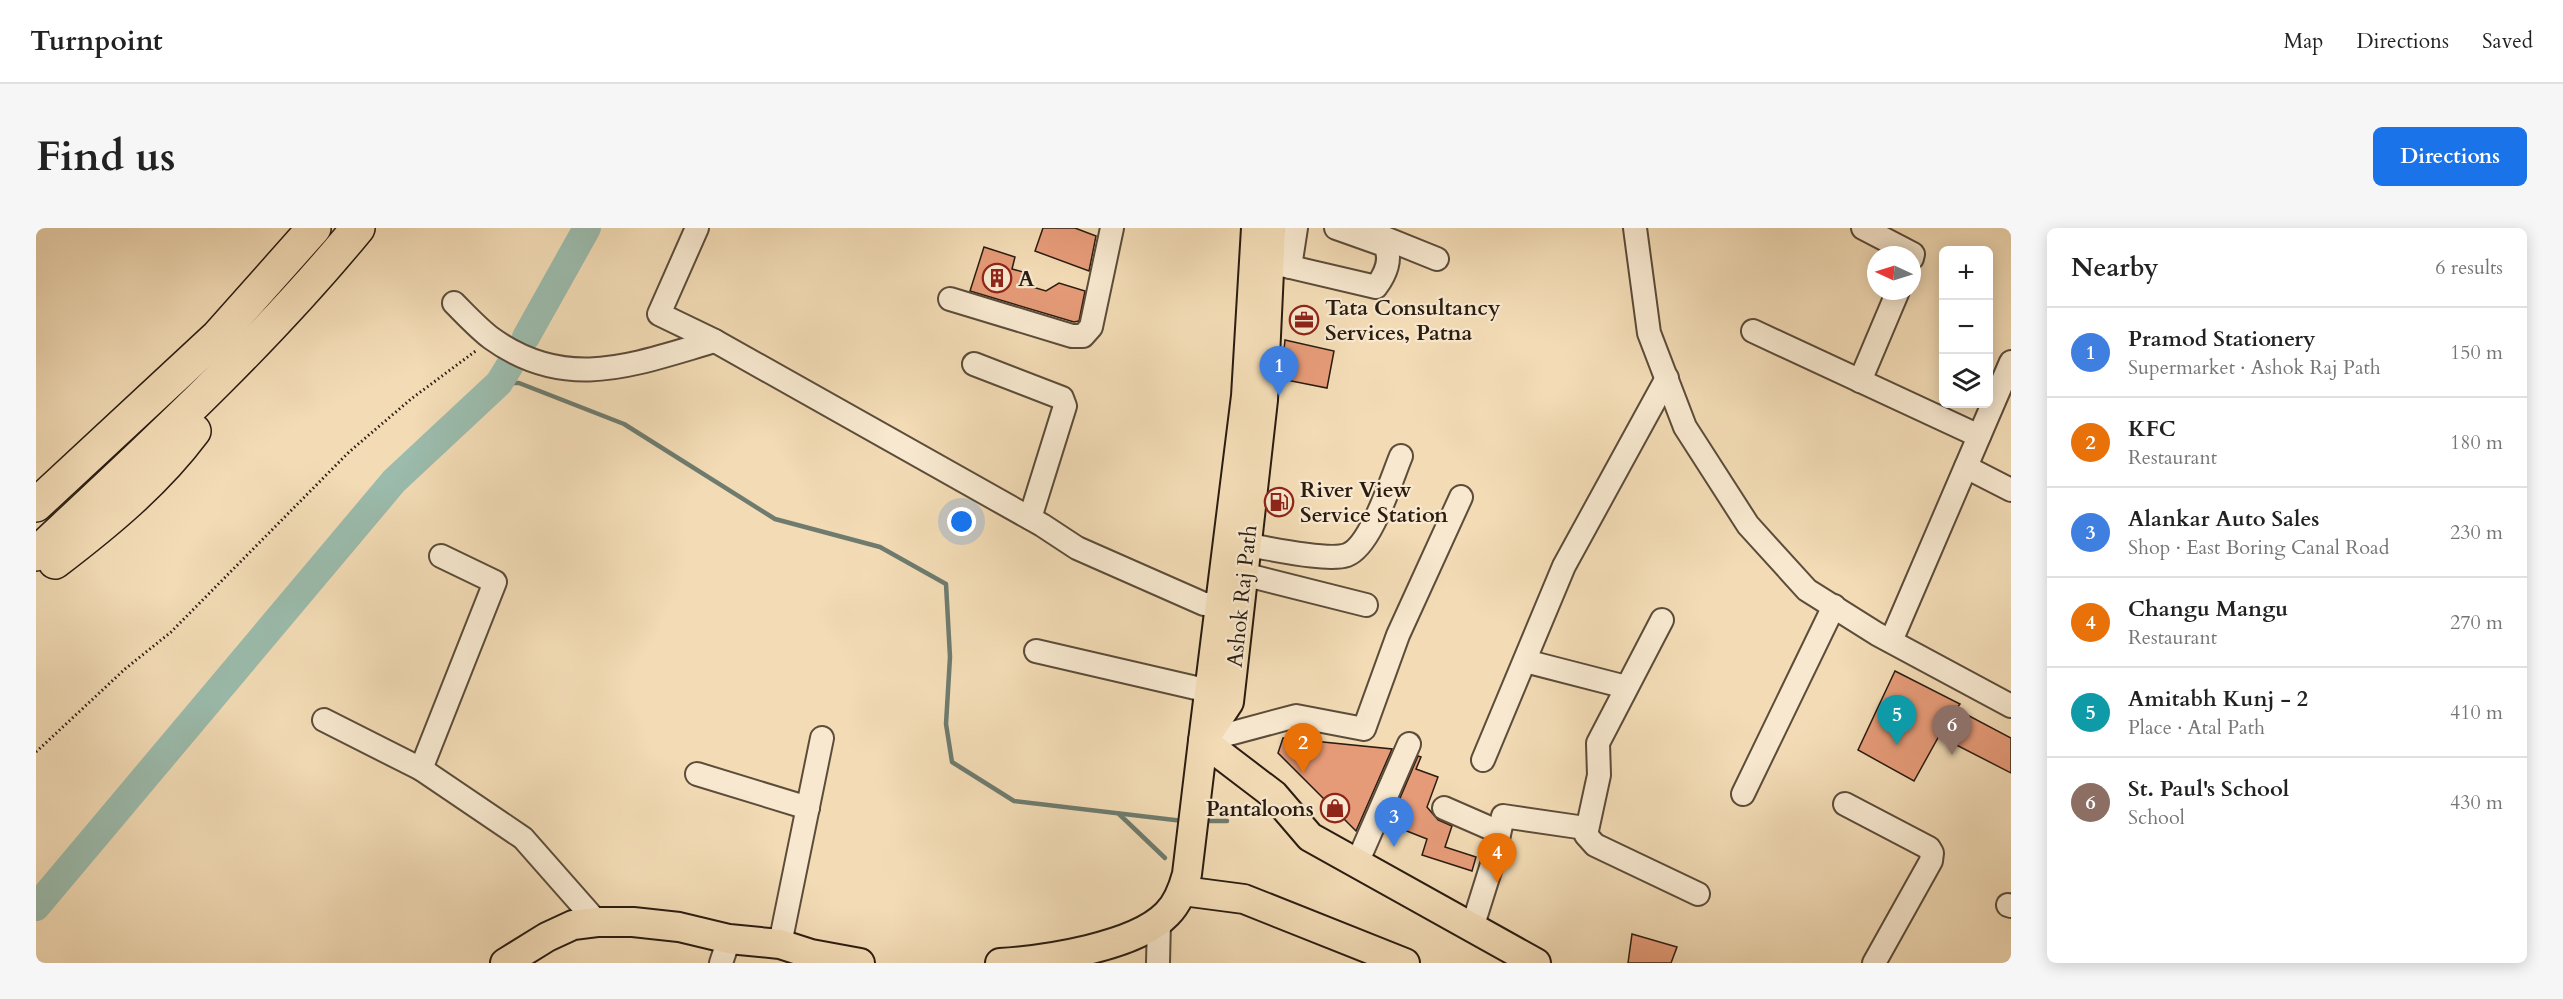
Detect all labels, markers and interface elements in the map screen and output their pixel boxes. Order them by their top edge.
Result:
text: Turnpoint [30,22,163,60]
text: Map [2283,27,2323,56]
text: Directions [2356,27,2449,56]
text: Saved [2482,27,2533,56]
button: Directions [2373,127,2527,186]
text: Find us [36,128,176,185]
north arrow [1867,246,1921,300]
map controls [1939,246,1993,408]
button: + [1939,246,1993,300]
text: Nearby [2071,250,2159,285]
text: 6 results [2435,254,2503,281]
building icon: A [981,262,1013,294]
place label: A [1018,264,1035,294]
place label: Tata Consultancy Services, Patna [1325,293,1501,348]
button: − [1939,300,1993,354]
office icon: Tata Consultancy Services, Patna [1288,304,1320,336]
text: Pramod Stationery [2128,324,2316,354]
text: 1 [2085,339,2096,366]
text: 150 m [2450,339,2503,366]
pin: 1 [1260,346,1298,396]
button: layers [1939,354,1993,408]
text: Supermarket · Ashok Raj Path [2128,354,2381,381]
text: KFC [2128,414,2176,444]
text: 2 [2085,429,2096,456]
text: 180 m [2450,429,2503,456]
text: Restaurant [2128,444,2217,471]
place label: River View Service Station [1300,475,1448,530]
fuel station icon: River View Service Station [1263,486,1295,518]
text: Alankar Auto Sales [2128,504,2319,534]
your location [947,507,976,536]
text: 3 [2085,519,2096,546]
text: 230 m [2450,519,2503,546]
street label: Ashok Raj Path [1220,523,1264,669]
text: Shop · East Boring Canal Road [2128,534,2389,561]
text: Changu Mangu [2128,594,2288,624]
text: 4 [2085,609,2096,636]
text: 270 m [2450,609,2503,636]
text: Restaurant [2128,624,2217,651]
text: Amitabh Kunj - 2 [2128,684,2308,714]
pin: 5 [1878,696,1916,745]
text: 5 [2085,699,2096,726]
text: 410 m [2450,699,2503,726]
pin: 6 [1932,706,1972,755]
text: Place · Atal Path [2128,714,2265,741]
pin: 2 [1284,724,1322,773]
text: St. Paul's School [2128,774,2289,804]
text: 6 [2085,789,2096,816]
text: 430 m [2450,789,2503,816]
shop icon: Pantaloons [1319,792,1351,824]
place label: Pantaloons [1206,794,1314,824]
pin: 3 [1374,798,1414,847]
text: School [2128,804,2185,831]
pin: 4 [1478,834,1516,883]

